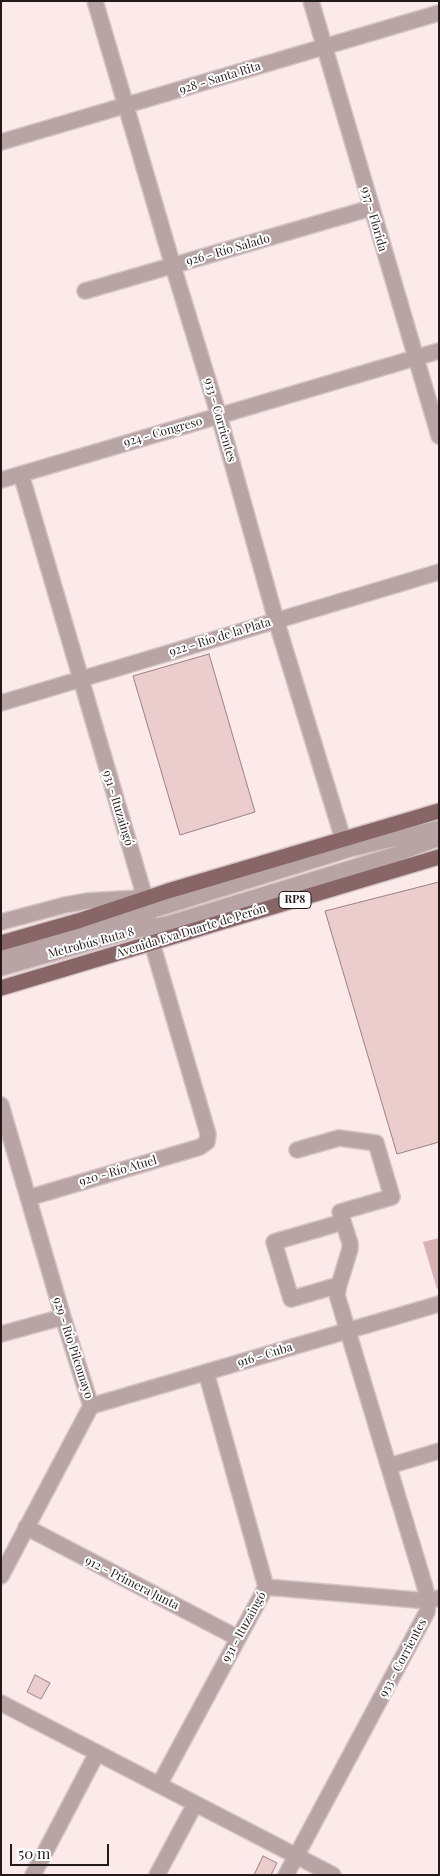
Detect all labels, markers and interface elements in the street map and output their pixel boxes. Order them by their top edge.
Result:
street label: 928 - Santa Rita [178,59,262,97]
street label: 937 - Florida [358,185,390,253]
street label: 926 - Río Salado [185,231,271,269]
street label: 933 - Corrientes [201,376,239,464]
street label: 924 - Congreso [122,414,204,450]
street label: 922 - Río de la Plata [167,615,273,659]
street label: 931 - Ituzaingó [100,769,136,847]
road number: RP8 [279,892,311,908]
street label: Avenida Eva Duarte de Perón [114,901,268,961]
street label: Metrobús Ruta 8 [46,925,136,961]
street label: 920 - Río Atuel [77,1153,159,1189]
street label: 929 - Río Pilcomayo [50,1295,96,1401]
street label: 916 - Cuba [236,1340,294,1370]
street label: 912 - Primera Junta [83,1553,181,1613]
street label: 931 - Ituzaingó [219,1589,269,1665]
street label: 933 - Corrientes [376,1616,430,1700]
scale bar [12,1834,111,1866]
text: 50 m [18,1843,50,1863]

